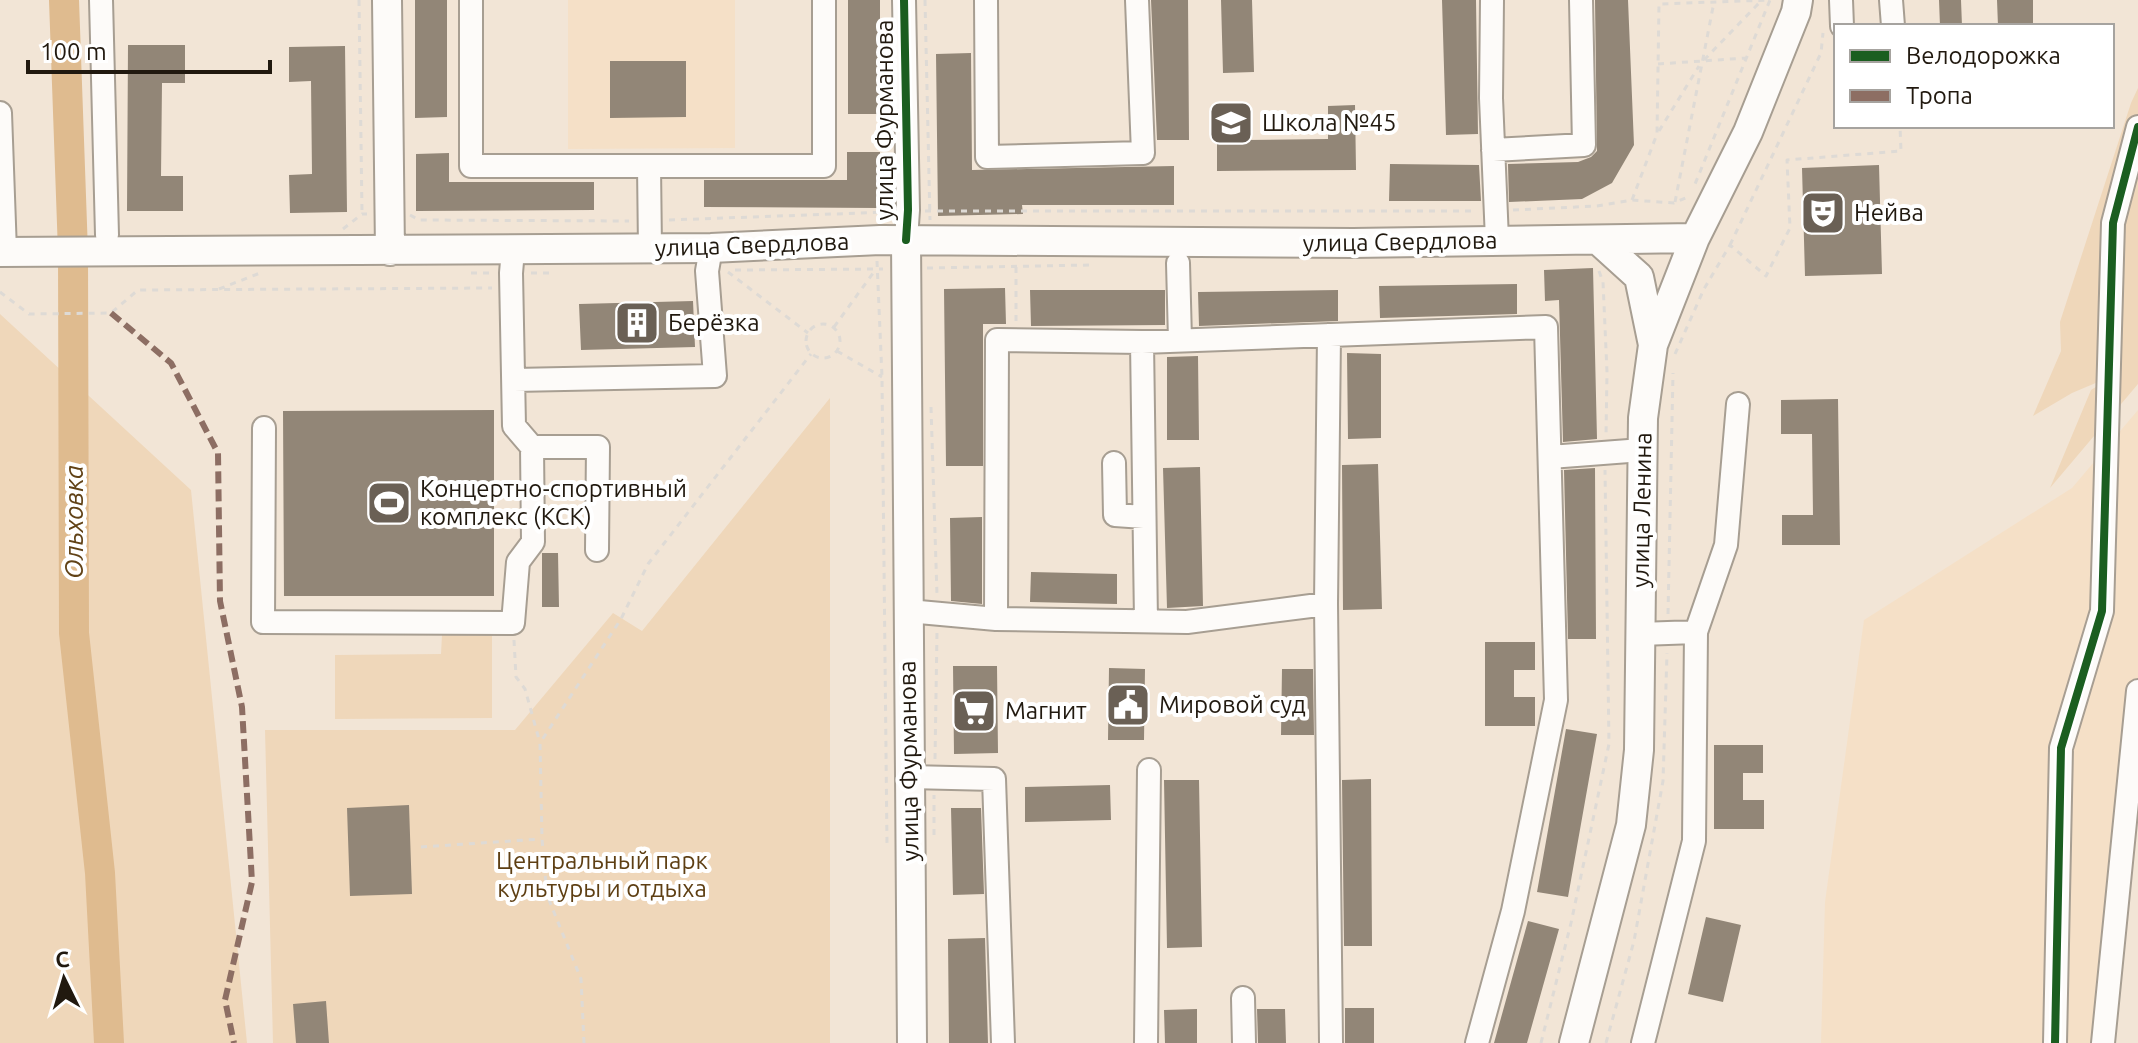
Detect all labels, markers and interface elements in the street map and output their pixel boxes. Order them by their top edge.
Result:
street label: улица Фурманова [871,20,898,220]
scale bar [28,24,270,74]
legend [1834,24,2114,128]
text: 100 m [40,38,107,65]
text: Велодорожка [1906,42,2061,69]
text: Тропа [1906,82,1973,109]
school or university icon: Школа №45 [1207,99,1255,147]
place label: Школа №45 [1262,109,1397,136]
theatre icon: Нейва [1799,189,1847,237]
place label: Нейва [1854,199,1924,226]
street label: улица Свердлова [1302,226,1498,257]
street label: улица Свердлова [654,228,850,261]
building icon: Берёзка [613,299,661,347]
place label: Берёзка [668,309,760,336]
street label: улица Ленина [1627,432,1656,588]
water label: Ольховка [59,465,88,579]
place label: Концертно-спортивный комплекс (КСК) [420,475,687,530]
sports icon: Концертно-спортивный комплекс (КСК) [365,479,413,527]
street label: улица Фурманова [893,660,924,862]
public building icon: Мировой суд [1104,681,1152,729]
supermarket icon: Магнит [950,687,998,735]
place label: Мировой суд [1159,691,1306,718]
place label: Магнит [1005,697,1087,724]
park label: Центральный парк культуры и отдыха [496,847,708,902]
north arrow [24,939,104,1019]
text: С [54,946,70,972]

